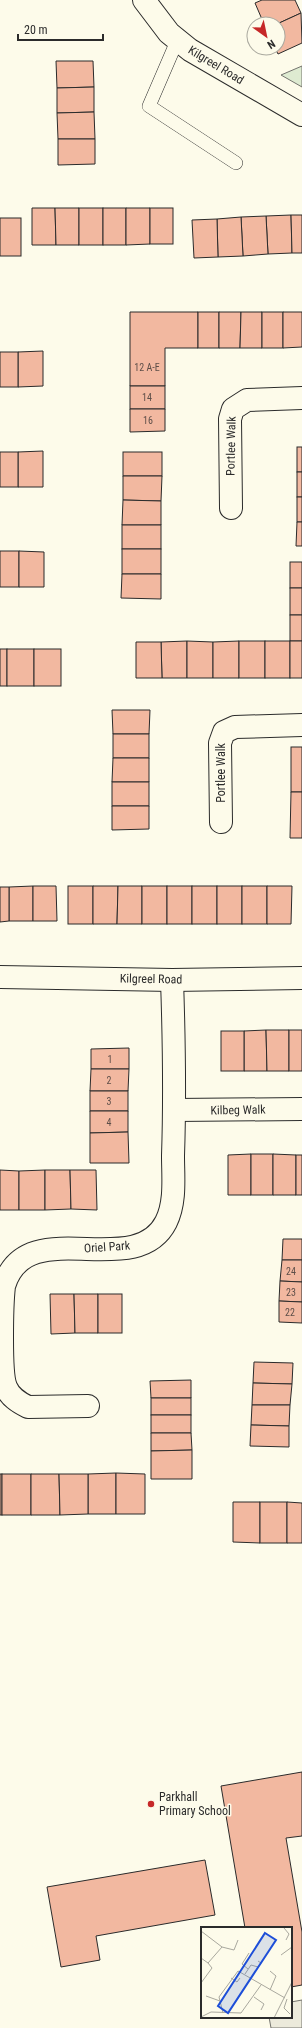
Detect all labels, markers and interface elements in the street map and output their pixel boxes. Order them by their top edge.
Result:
scale bar [18,16,103,42]
north arrow [246,16,286,56]
text: 20 m [24,23,48,37]
text: N [265,37,278,51]
street label: Kilgreel Road [186,43,246,87]
house number: 12 A-E [134,362,160,373]
house number: 14 [142,392,152,403]
house number: 16 [143,415,153,426]
street label: Portlee Walk [223,415,239,476]
street label: Portlee Walk [214,743,228,803]
street label: Kilgreel Road [120,971,182,987]
house number: 1 [108,1054,112,1065]
house number: 2 [107,1075,112,1086]
house number: 3 [107,1096,112,1107]
street label: Kilbeg Walk [210,1103,266,1117]
house number: 4 [107,1117,112,1128]
street label: Oriel Park [83,1238,131,1256]
house number: 24 [286,1266,296,1277]
house number: 23 [286,1287,296,1298]
house number: 22 [285,1307,295,1318]
place label: Parkhall Primary School [159,1790,231,1818]
marker: Parkhall Primary School [146,1799,156,1809]
inset map [201,1927,292,2018]

